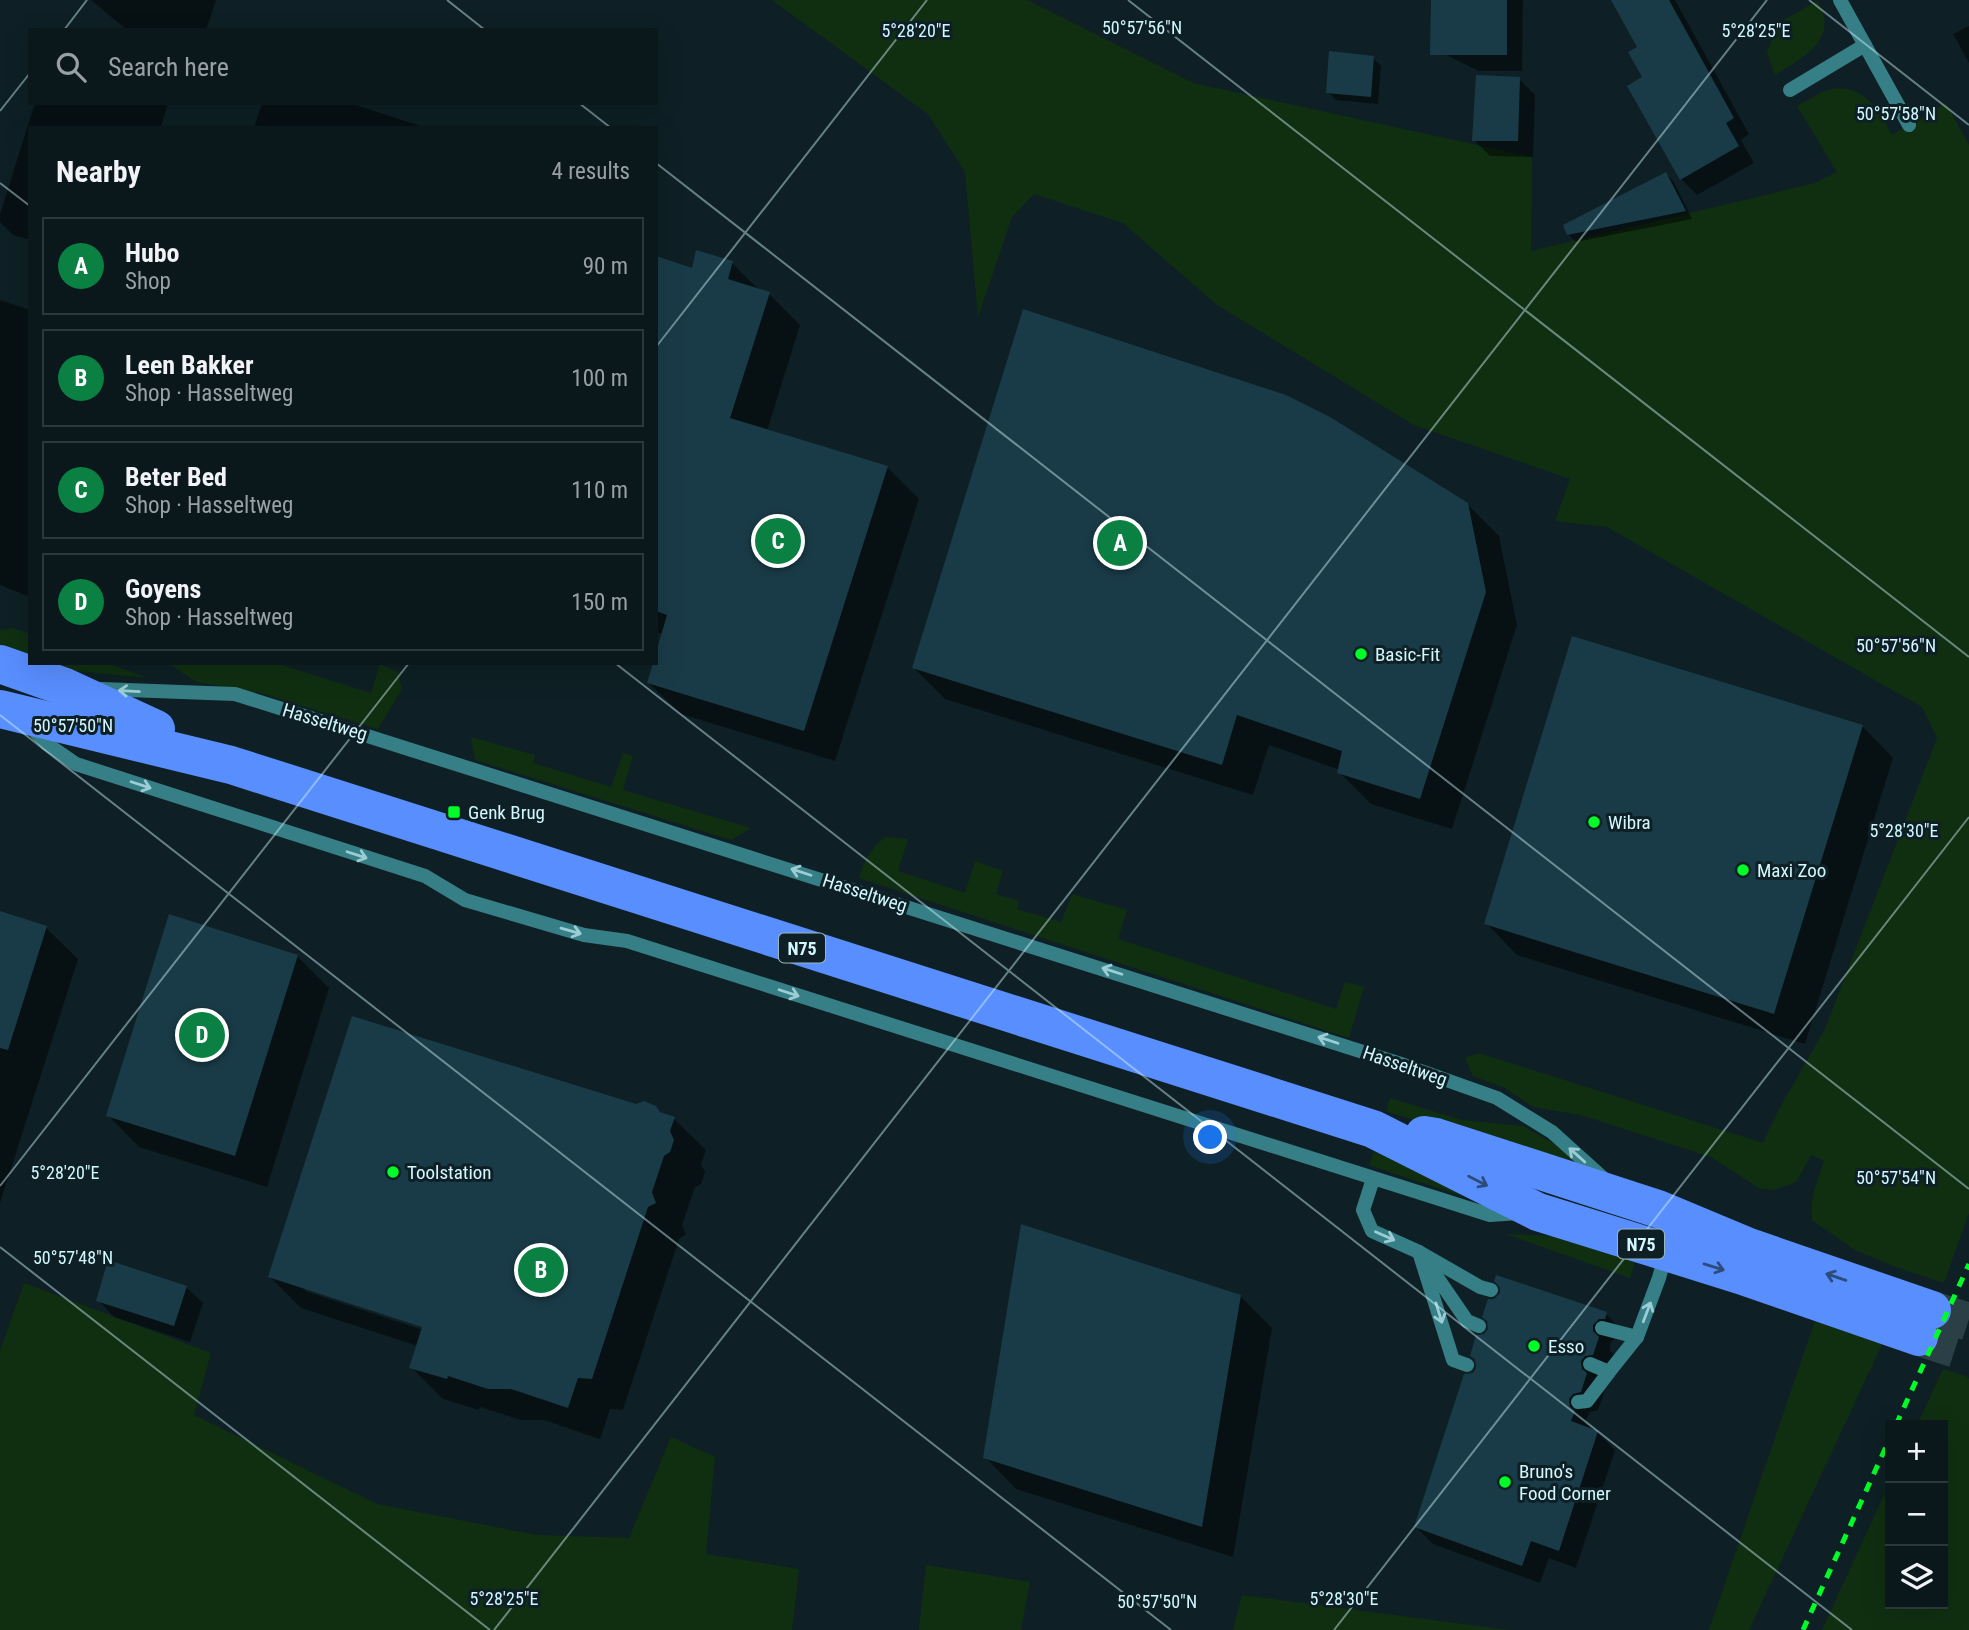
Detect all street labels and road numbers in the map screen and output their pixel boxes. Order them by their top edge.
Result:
street label: Hasseltweg [280,698,370,746]
street label: Hasseltweg [820,869,910,917]
road number: N75 [779,933,825,962]
street label: Hasseltweg [1360,1041,1450,1091]
road number: N75 [1618,1230,1664,1259]

